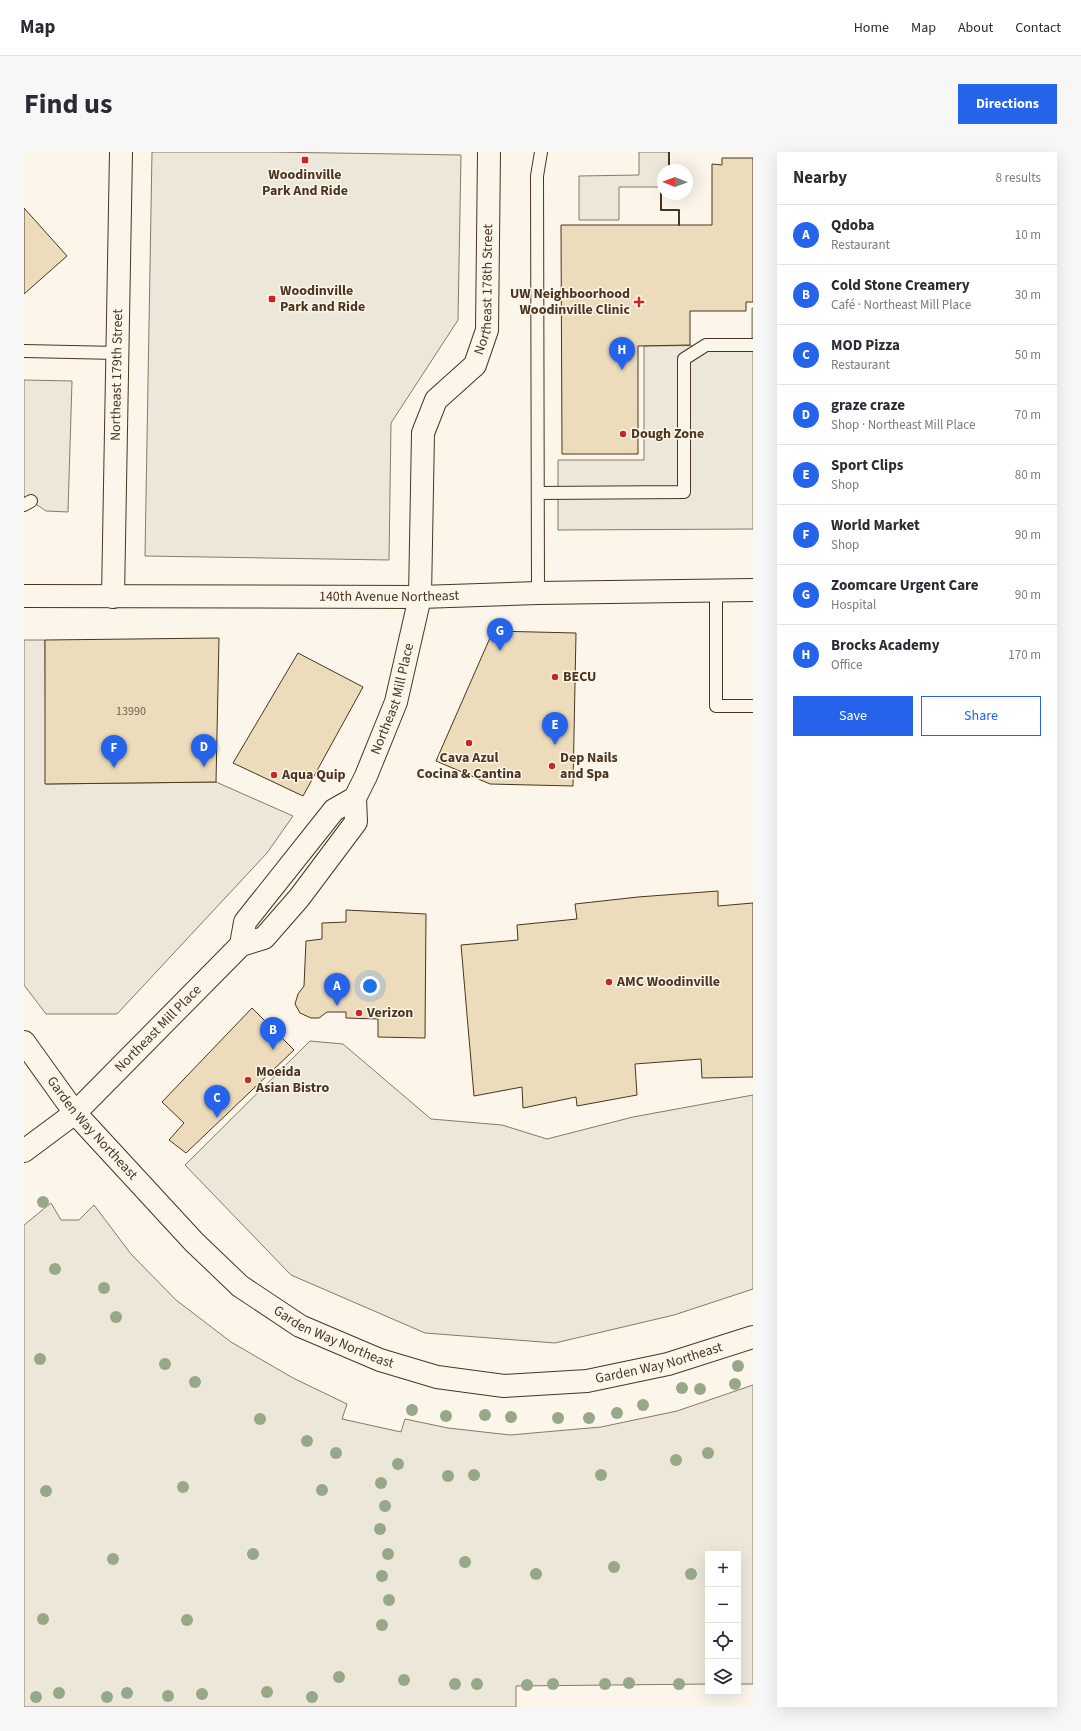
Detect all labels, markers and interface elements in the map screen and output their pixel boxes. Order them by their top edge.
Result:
text: Map [20,14,55,41]
text: Home [854,18,889,38]
text: Map [911,18,936,38]
text: About [958,18,993,38]
text: Contact [1015,18,1061,38]
text: Find us [24,84,112,124]
button: Directions [958,84,1057,124]
marker: Woodinville Park And Ride [300,155,310,165]
north arrow [657,164,693,200]
place label: Woodinville Park And Ride [262,165,348,201]
text: Nearby [793,166,847,190]
text: 8 results [996,169,1041,187]
text: Qdoba [831,215,875,236]
street label: Northeast 178th Street [469,224,498,358]
text: A [802,226,810,244]
text: 10 m [1015,226,1041,244]
text: Restaurant [831,236,890,254]
text: Cold Stone Creamery [831,275,970,296]
place label: Woodinville Park and Ride [280,281,365,317]
place label: UW Neighboorhood Woodinville Clinic [510,284,630,320]
text: B [802,286,810,304]
text: 30 m [1015,286,1041,304]
marker: Woodinville Park and Ride [267,294,277,304]
marker: UW Neighboorhood Woodinville Clinic [633,296,645,308]
text: Café · Northeast Mill Place [831,296,971,314]
street label: Northeast 179th Street [106,309,128,441]
text: MOD Pizza [831,335,900,356]
pin: H [609,337,635,370]
text: C [802,346,810,364]
text: 50 m [1015,346,1041,364]
text: Restaurant [831,356,890,374]
text: graze craze [831,395,905,416]
text: D [802,406,810,424]
text: 70 m [1015,406,1041,424]
text: Shop · Northeast Mill Place [831,416,975,434]
place label: Dough Zone [631,424,704,444]
marker: Dough Zone [618,429,628,439]
text: Sport Clips [831,455,903,476]
text: E [802,466,810,484]
text: 80 m [1015,466,1041,484]
text: Shop [831,476,859,494]
text: World Market [831,515,920,536]
text: F [803,526,809,544]
text: 90 m [1015,526,1041,544]
text: Shop [831,536,859,554]
text: Zoomcare Urgent Care [831,575,979,596]
street label: 140th Avenue Northeast [319,586,460,607]
text: G [802,586,810,604]
text: 90 m [1015,586,1041,604]
text: Hospital [831,596,876,614]
pin: G [487,618,513,651]
text: Brocks Academy [831,635,940,656]
street label: Northeast Mill Place [366,641,419,758]
text: H [802,646,810,664]
text: 170 m [1008,646,1041,664]
text: Office [831,656,862,674]
place label: BECU [563,667,596,687]
marker: BECU [550,672,560,682]
button: Save [793,696,913,736]
button: Share [921,696,1041,736]
house number: 13990 [116,703,146,720]
pin: E [542,712,568,745]
pin: D [191,734,217,767]
pin: F [101,735,127,768]
marker: Cava Azul Cocina & Cantina [464,738,474,748]
place label: Cava Azul Cocina & Cantina [417,748,521,784]
place label: Dep Nails and Spa [560,748,618,784]
marker: Dep Nails and Spa [547,761,557,771]
place label: Aqua Quip [281,765,346,785]
marker: Aqua Quip [269,770,279,780]
place label: AMC Woodinville [616,972,720,992]
pin: A [324,973,350,1006]
your location [360,976,380,996]
marker: AMC Woodinville [604,977,614,987]
street label: Northeast Mill Place [110,980,206,1077]
place label: Verizon [366,1003,413,1023]
marker: Verizon [354,1008,364,1018]
pin: B [260,1017,286,1050]
place label: Moeida Asian Bistro [255,1062,330,1098]
street label: Garden Way Northeast [42,1072,142,1185]
marker: Moeida Asian Bistro [243,1075,253,1085]
pin: C [204,1085,230,1118]
street label: Garden Way Northeast [269,1301,396,1374]
street label: Garden Way Northeast [593,1337,725,1389]
map controls [705,1551,741,1695]
button: + [705,1551,741,1587]
button: − [705,1587,741,1623]
button: locate [705,1623,741,1659]
button: layers [705,1659,741,1695]

